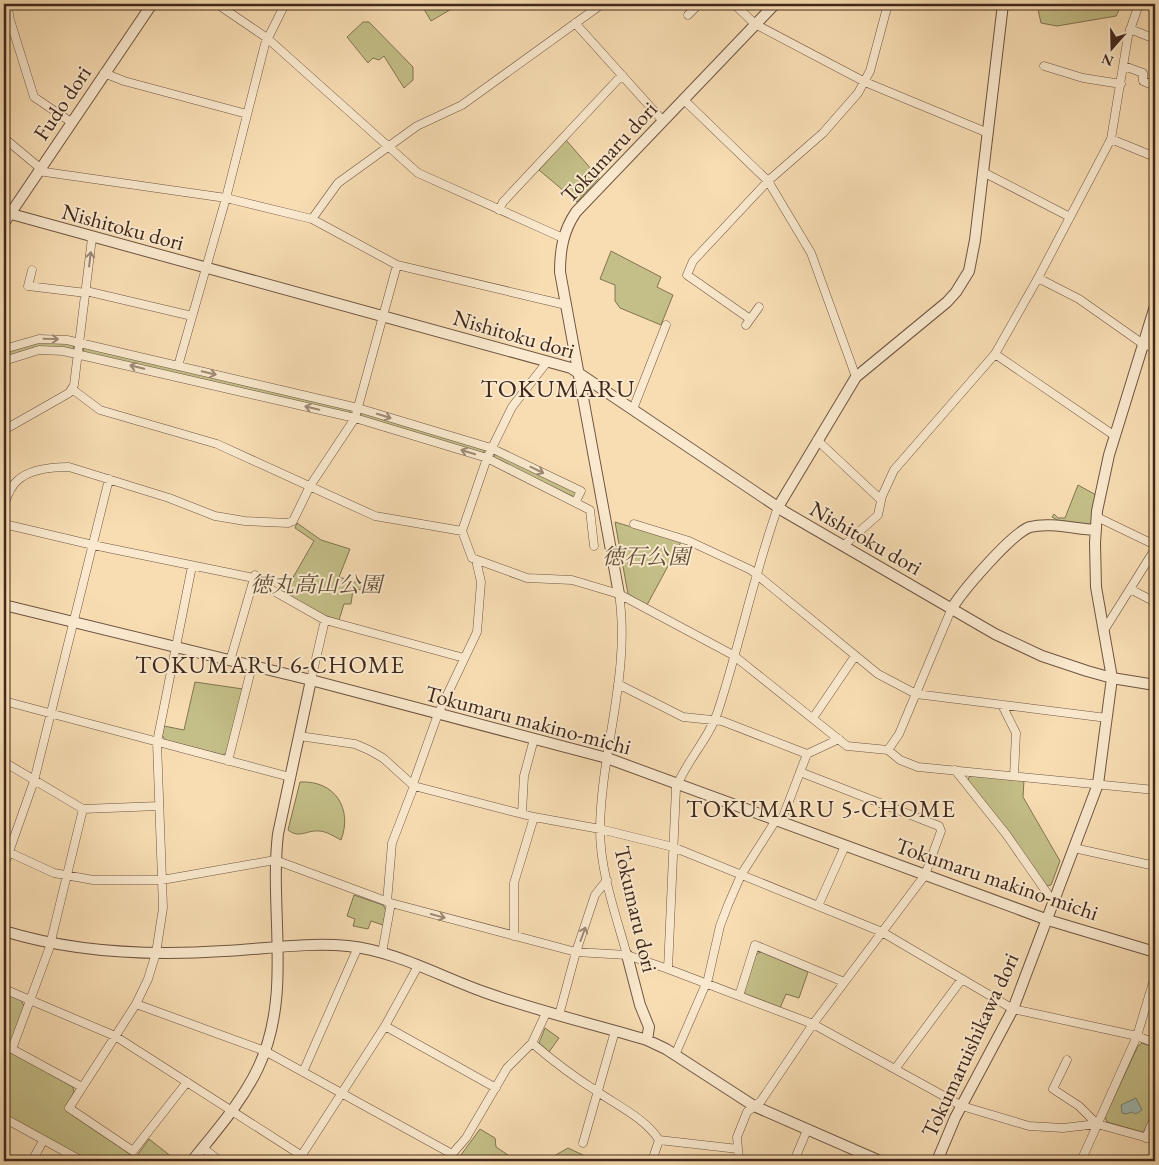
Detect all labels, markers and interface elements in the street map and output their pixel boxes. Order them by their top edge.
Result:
north arrow [1086,22,1136,72]
text: N [1099,50,1116,71]
street label: Fudo dori [26,60,98,146]
street label: Tokumaru dori [554,95,664,209]
street label: Nishitoku dori [59,197,187,257]
one-way arrow [85,251,95,267]
street label: Nishitoku dori [450,303,578,365]
one-way arrow [42,334,59,344]
one-way arrow [129,362,145,371]
one-way arrow [201,369,217,378]
district label: TOKUMARU [481,372,635,404]
one-way arrow [304,403,320,412]
one-way arrow [376,411,392,421]
one-way arrow [461,447,477,457]
one-way arrow [529,465,544,475]
street label: Nishitoku dori [805,494,927,582]
park label: 徳石公園 [602,542,693,571]
park label: 徳丸高山公園 [250,570,385,599]
district label: TOKUMARU 6-CHOME [135,649,405,680]
street label: Tokumaru makino-michi [422,678,634,762]
district label: TOKUMARU 5-CHOME [686,793,956,824]
street label: Tokumaru makino-michi [892,831,1102,927]
street label: Tokumaru dori [607,843,665,975]
one-way arrow [430,911,446,921]
one-way arrow [579,927,588,943]
street label: Tokumaruishikawa dori [915,948,1025,1142]

